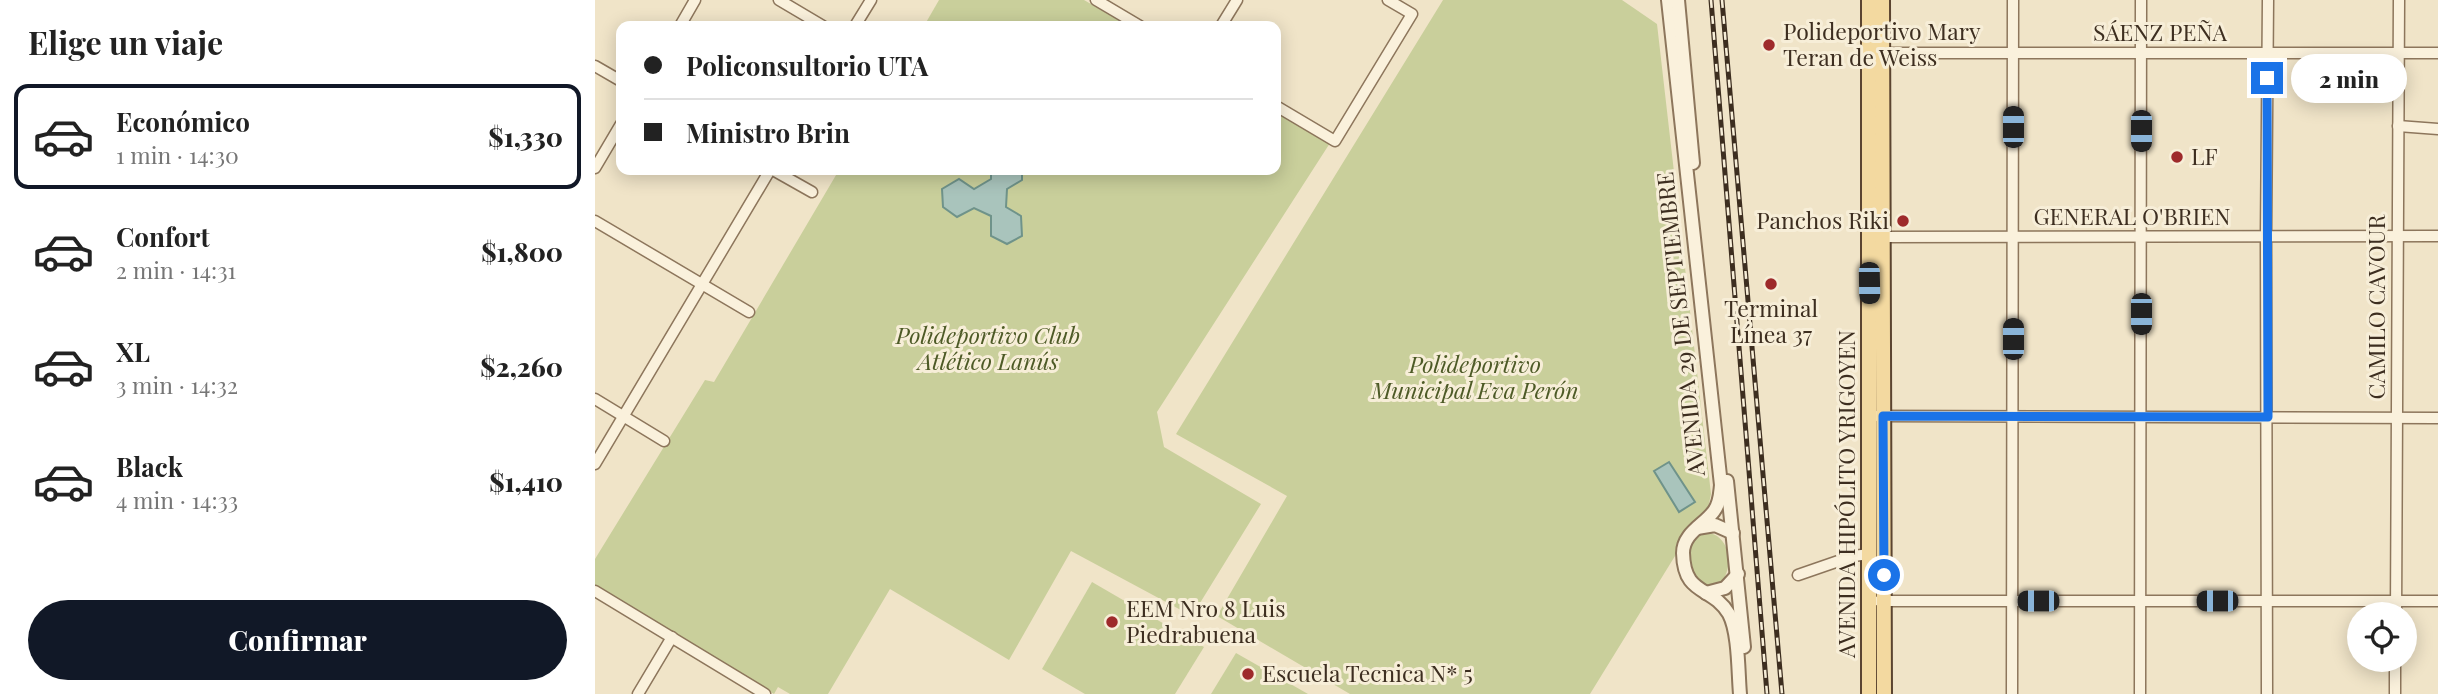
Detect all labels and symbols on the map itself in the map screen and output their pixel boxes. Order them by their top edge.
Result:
place label: Polideportivo Mary Teran de Weiss [1783,15,1981,72]
street label: SÁENZ PEÑA [2093,16,2228,47]
marker: Polideportivo Mary Teran de Weiss [1761,37,1777,53]
callout: 2 min [2291,54,2407,102]
route end [2251,62,2283,94]
car [2003,106,2024,148]
car [2131,110,2152,152]
place label: LF [2191,140,2218,171]
marker: LF [2169,149,2185,165]
street label: AVENIDA 29 DE SEPTIEMBRE [1648,170,1711,479]
street label: GENERAL O'BRIEN [2033,200,2231,231]
place label: Panchos Riki [1756,204,1889,235]
marker: Panchos Riki [1895,213,1911,229]
street label: CAMILO CAVOUR [2360,214,2391,399]
car [1859,262,1880,304]
marker: Terminal Línea 37 [1763,276,1779,292]
place label: Terminal Línea 37 [1724,292,1818,349]
car [2131,293,2152,335]
car [2003,318,2024,360]
park label: Polideportivo Club Atlético Lanús [895,319,1080,376]
street label: AVENIDA HIPÓLITO YRIGOYEN [1830,330,1861,659]
park label: Polideportivo Municipal Eva Perón [1370,348,1579,405]
route start [1868,559,1900,591]
car [2018,591,2060,612]
car [2197,591,2239,612]
place label: EEM Nro 8 Luis Piedrabuena [1126,592,1285,649]
marker: EEM Nro 8 Luis Piedrabuena [1104,614,1120,630]
place label: Escuela Tecnica N* 5 [1262,657,1473,688]
marker: Escuela Tecnica N* 5 [1240,666,1256,682]

